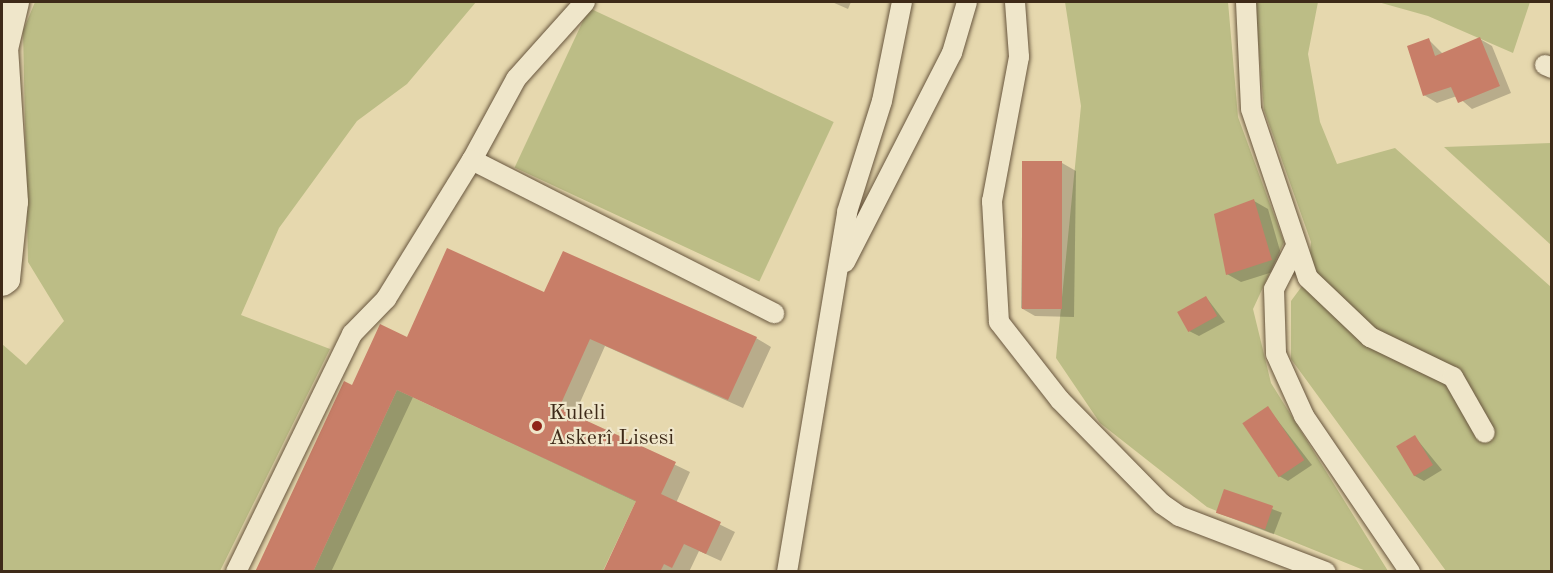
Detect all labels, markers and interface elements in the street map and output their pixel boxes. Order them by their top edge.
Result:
place label: Kuleli Askerî Lisesi [549,400,674,452]
marker: Kuleli Askerî Lisesi [530,419,544,433]

